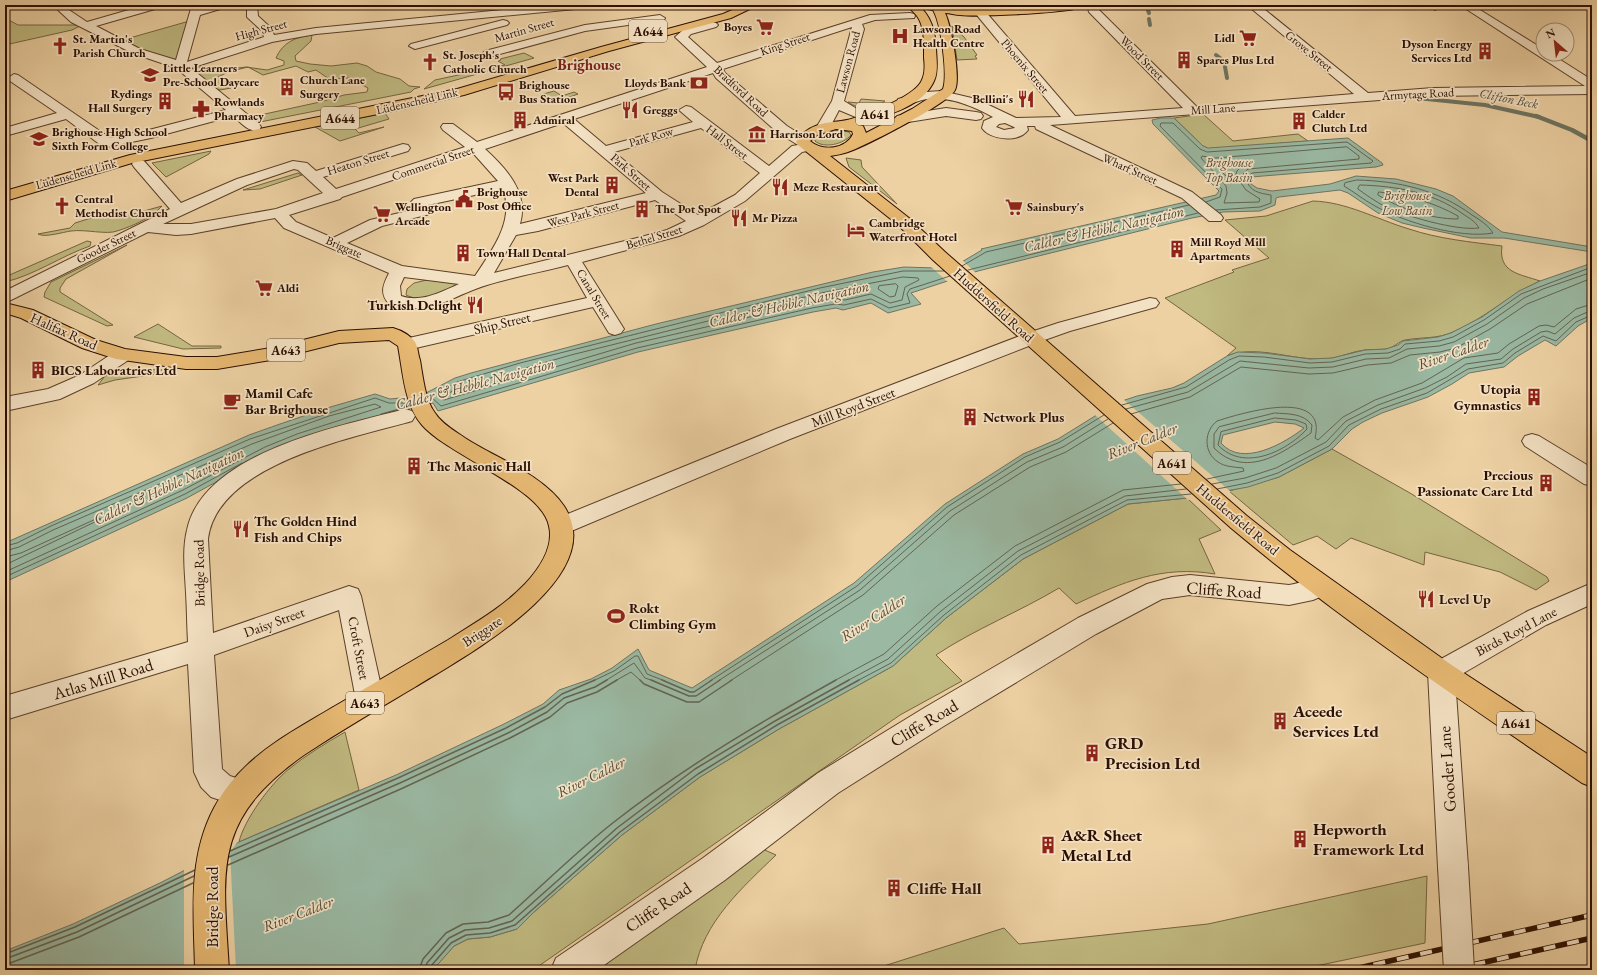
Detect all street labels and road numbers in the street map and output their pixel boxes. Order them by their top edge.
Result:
street label: Martin Street [492,14,556,46]
street label: High Street [233,15,289,45]
road number: A644 [629,20,667,42]
street label: Grove Street [1282,27,1336,75]
street label: King Street [758,28,812,60]
street label: Lawson Road [832,28,864,95]
street label: Wood Street [1116,32,1168,84]
street label: Phoenix Street [997,35,1053,97]
street label: Bradford Road [710,62,772,121]
street label: Lüdenscheid Link [375,84,460,118]
street label: Armytage Road [1380,84,1455,104]
street label: Mill Lane [1190,99,1236,119]
road number: A641 [856,103,894,125]
road number: A644 [321,107,359,129]
street label: Hall Street [703,121,752,163]
street label: Park Row [627,123,676,151]
street label: Commercial Street [390,141,477,185]
street label: Heaton Street [325,145,391,179]
street label: Park Street [607,150,655,194]
street label: Wharf Street [1100,150,1160,188]
street label: Lüdenscheid Link [34,155,119,193]
street label: West Park Street [545,197,621,231]
street label: Bethel Street [624,221,684,253]
street label: Gooder Street [74,225,139,267]
street label: Briggate [324,232,365,262]
street label: Huddersfield Road [950,264,1039,347]
street label: Canal Street [573,266,615,322]
street label: Halifax Road [28,308,101,354]
street label: Ship Street [472,308,533,338]
road number: A643 [267,339,305,361]
street label: Mill Royd Street [808,383,898,431]
road number: A641 [1153,452,1191,474]
street label: Huddersfield Road [1193,479,1284,560]
street label: Bridge Road [189,538,209,607]
street label: Cliffe Road [1186,576,1263,604]
street label: Daisy Street [241,602,308,641]
street label: Birds Royd Lane [1472,602,1560,660]
street label: Briggate [459,611,506,651]
street label: Croft Street [344,615,374,682]
street label: Atlas Mill Road [49,653,156,705]
road number: A643 [346,692,384,714]
street label: Cliffe Road [886,694,962,752]
road number: A641 [1497,712,1535,734]
street label: Gooder Lane [1433,725,1461,813]
street label: Bridge Road [201,866,223,948]
street label: Cliffe Road [621,877,696,937]

